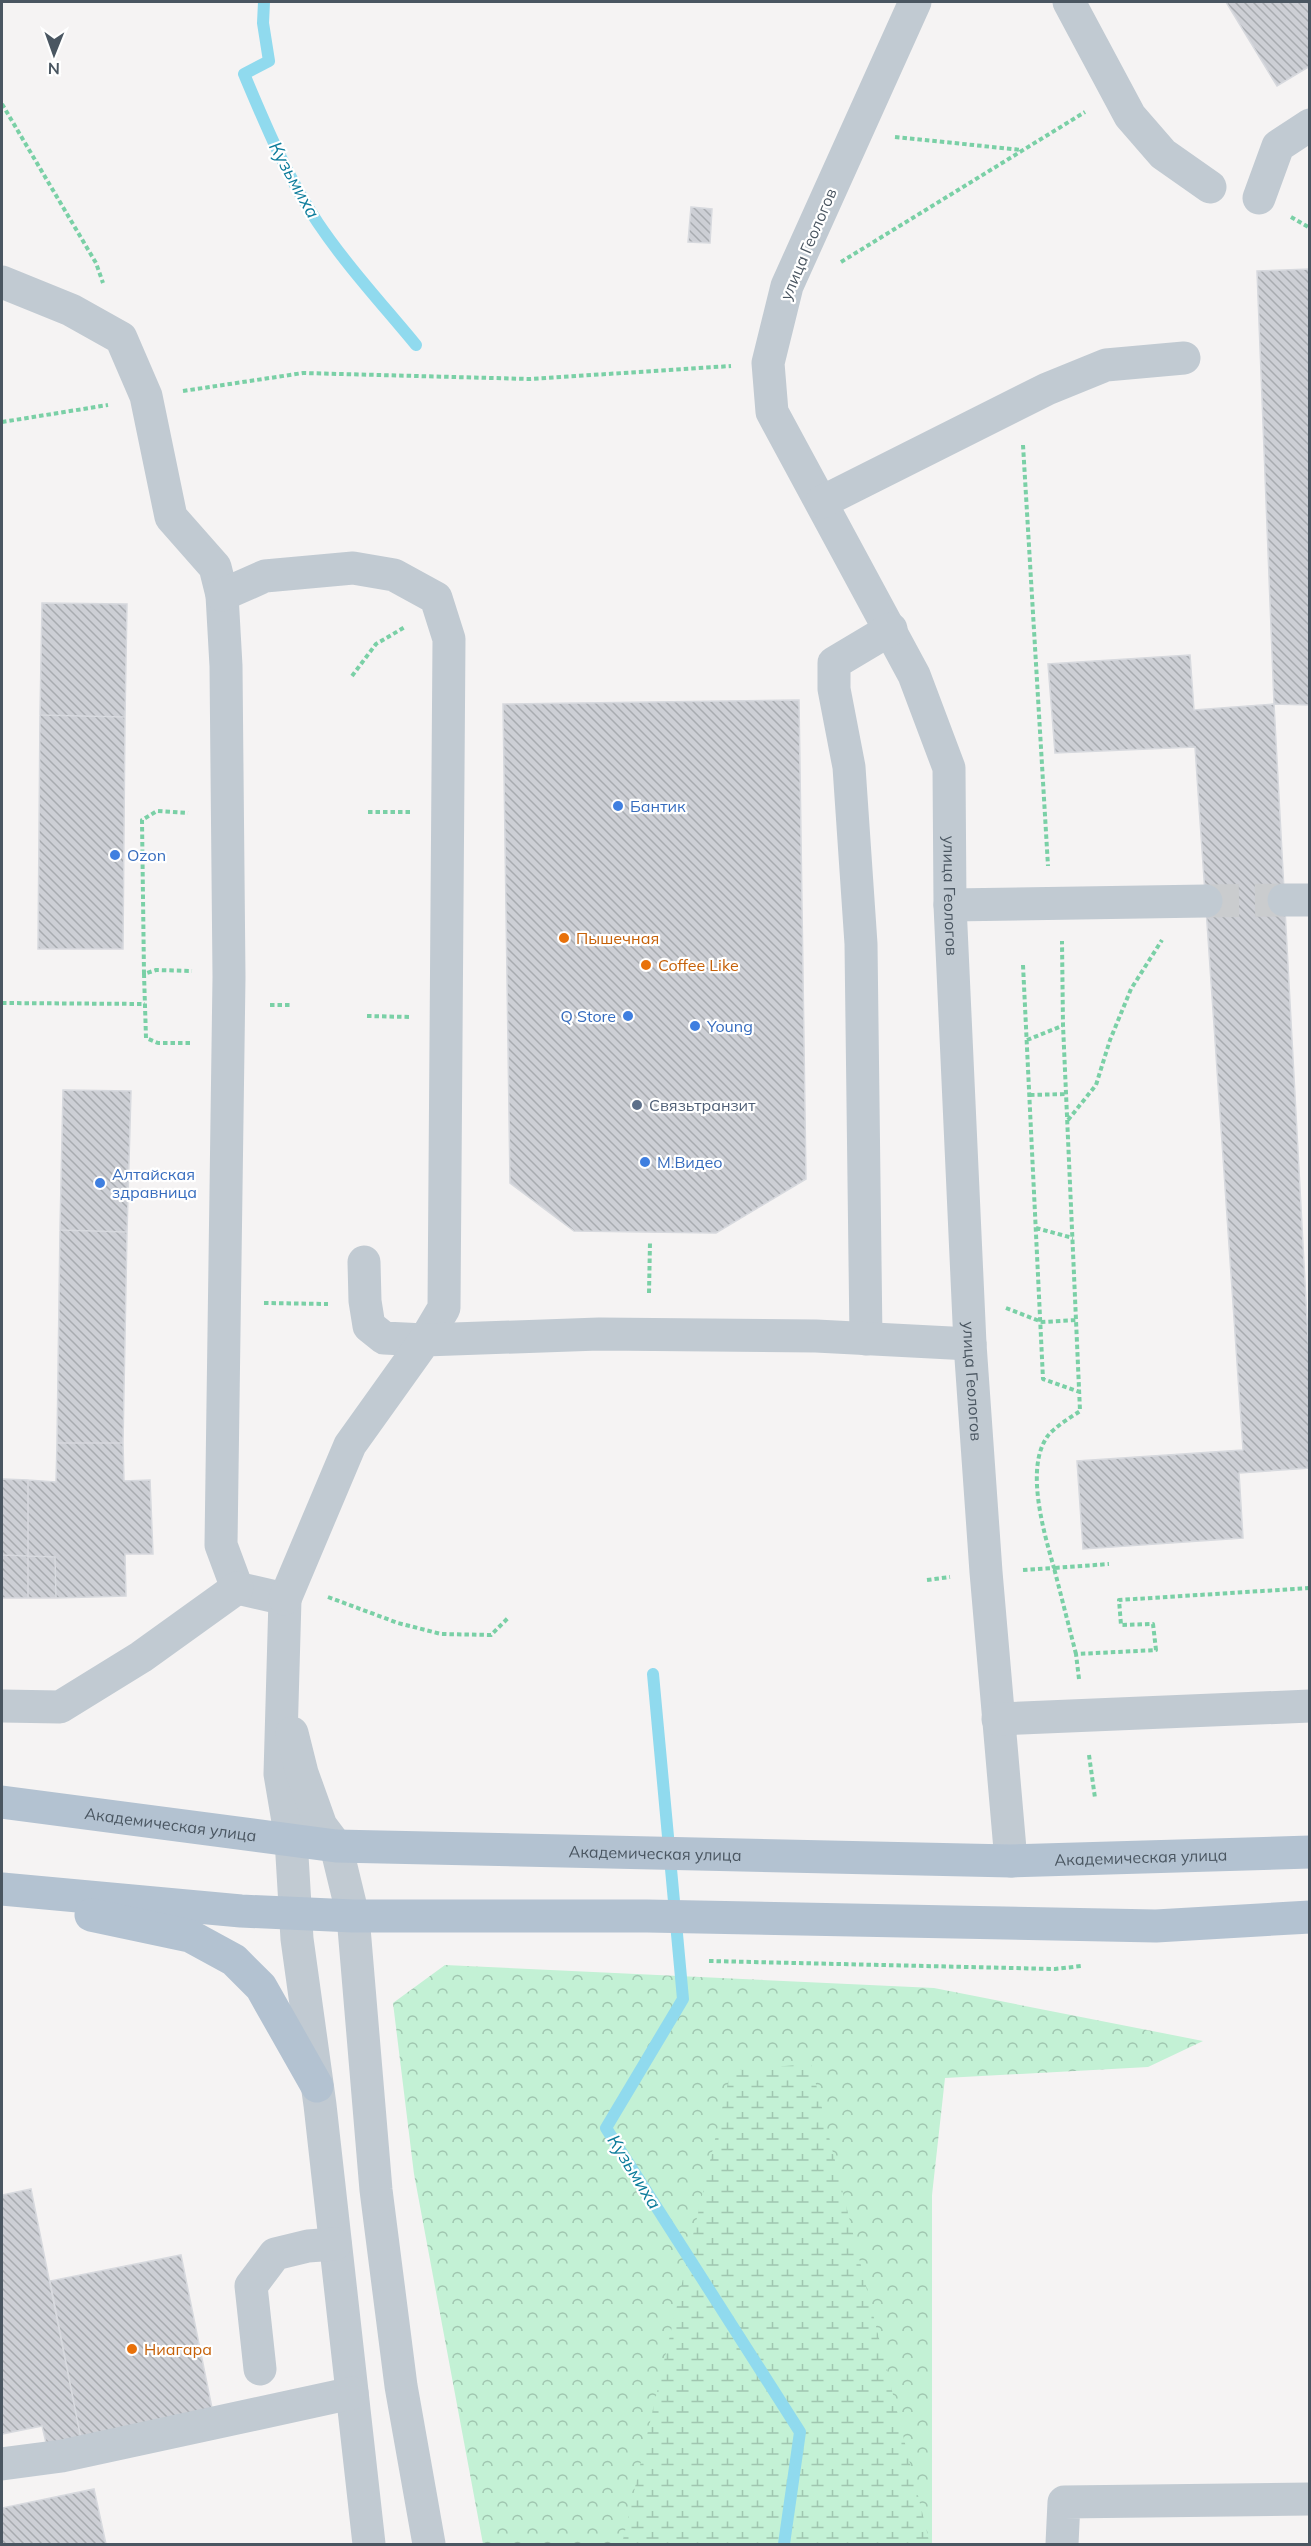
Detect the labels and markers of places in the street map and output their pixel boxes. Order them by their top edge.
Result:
place label: Бантик [630,796,686,816]
marker: Бантик [611,799,625,813]
place label: Ozon [127,845,166,865]
marker: Ozon [108,848,122,862]
place label: Пышечная [576,928,659,948]
marker: Пышечная [557,931,571,945]
place label: Coffee Like [658,955,739,975]
marker: Coffee Like [639,958,653,972]
place label: Q Store [560,1006,616,1026]
marker: Q Store [621,1009,635,1023]
place label: Young [706,1016,753,1036]
marker: Young [688,1019,702,1033]
place label: Связьтранзит [649,1095,756,1115]
marker: Связьтранзит [630,1098,644,1112]
place label: М.Видео [657,1152,723,1172]
marker: М.Видео [638,1155,652,1169]
place label: Алтайская здравница [112,1164,197,1202]
marker: Алтайская здравница [93,1176,107,1190]
place label: Ниагара [144,2339,212,2359]
marker: Ниагара [125,2342,139,2356]

